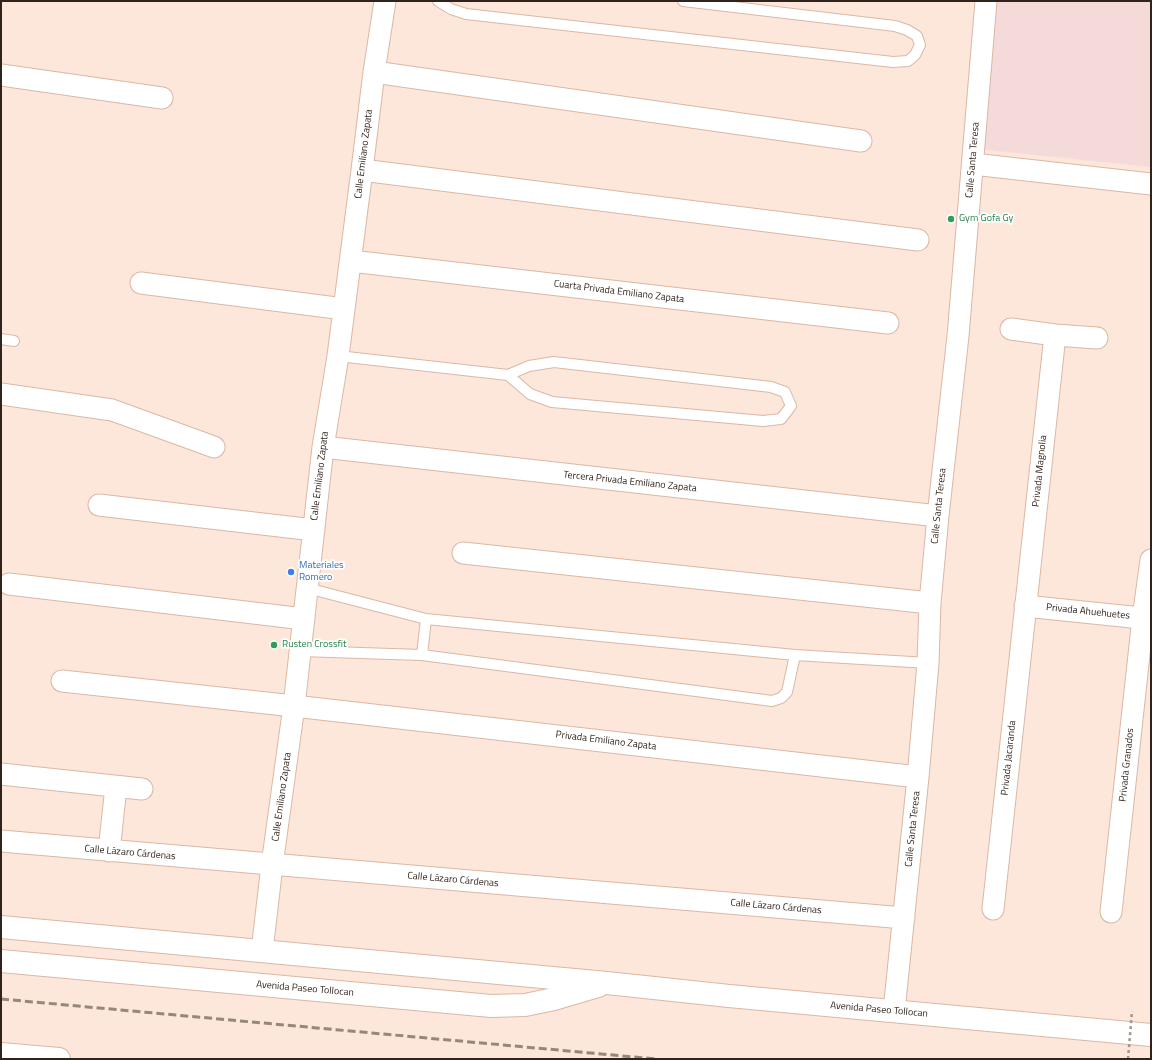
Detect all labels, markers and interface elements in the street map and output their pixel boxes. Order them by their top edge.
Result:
street label: Calle Emiliano Zapata [353,109,375,199]
street label: Calle Santa Teresa [964,121,982,199]
place label: Gym Gofa Gy [959,213,1013,225]
marker: Gym Gofa Gy [946,214,956,224]
street label: Cuarta Privada Emiliano Zapata [553,278,685,306]
street label: Calle Emiliano Zapata [309,431,331,521]
street label: Privada Magnolia [1030,434,1050,508]
street label: Calle Santa Teresa [929,467,949,545]
street label: Tercera Privada Emiliano Zapata [563,469,697,495]
place label: Materiales Romero [299,560,344,584]
marker: Materiales Romero [286,567,296,577]
street label: Privada Ahuehuetes [1045,602,1131,622]
place label: Rusten Crossfit [282,639,347,651]
marker: Rusten Crossfit [269,640,279,650]
street label: Privada Jacaranda [999,720,1019,796]
street label: Privada Granados [1117,728,1137,802]
street label: Privada Emiliano Zapata [555,729,657,753]
street label: Calle Emiliano Zapata [270,752,294,842]
street label: Calle Santa Teresa [903,790,923,868]
street label: Calle Lázaro Cárdenas [84,843,176,863]
street label: Calle Lázaro Cárdenas [407,870,499,890]
street label: Calle Lázaro Cárdenas [730,897,822,917]
street label: Avenida Paseo Tollocan [256,979,354,999]
street label: Avenida Paseo Tollocan [830,1000,928,1020]

